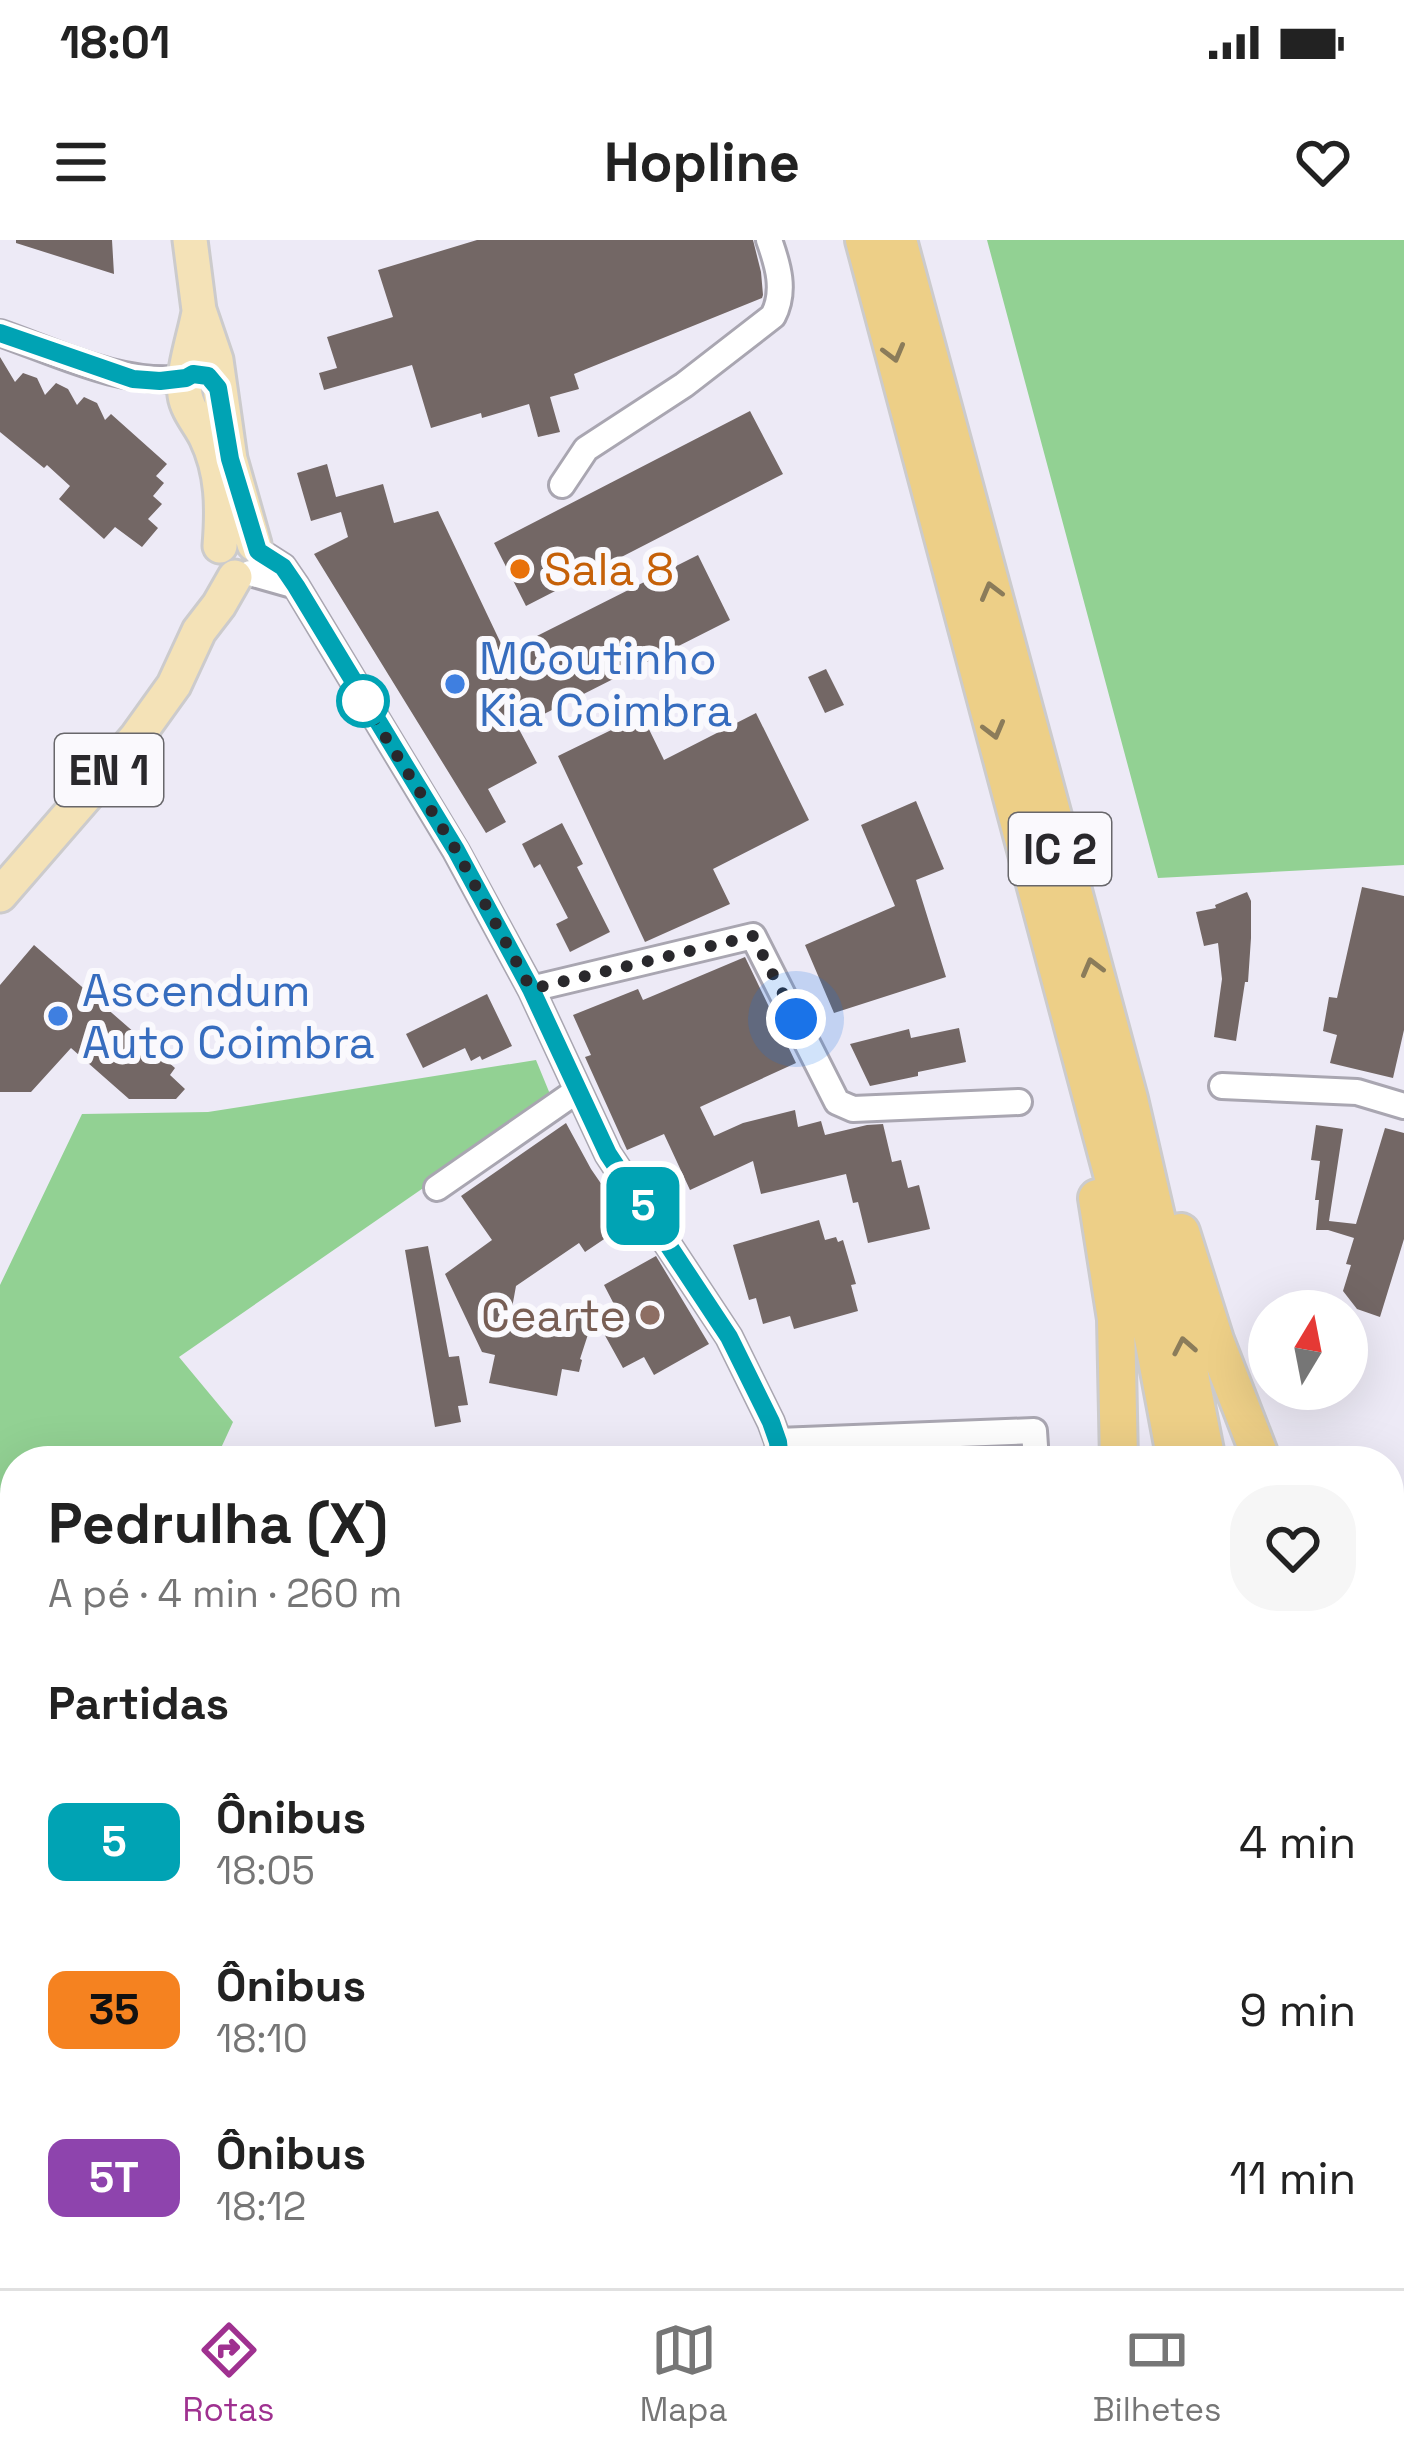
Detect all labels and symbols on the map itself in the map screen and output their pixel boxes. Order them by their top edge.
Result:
one-way arrow [879,342,904,363]
place label: Sala 8 [544,541,674,598]
marker: Sala 8 [507,556,533,582]
one-way arrow [981,581,1006,601]
place label: MCoutinho Kia Coimbra [479,630,732,739]
marker: MCoutinho Kia Coimbra [442,671,468,697]
unlabelled marker [338,676,388,726]
one-way arrow [980,719,1005,740]
road number: EN 1 [55,734,163,806]
road number: IC 2 [1009,813,1111,885]
one-way arrow [1082,958,1107,978]
place label: Ascendum Auto Coimbra [82,962,375,1071]
your location [766,989,826,1049]
marker: Ascendum Auto Coimbra [45,1003,71,1029]
line badge: 5 [604,1167,682,1245]
place label: Cearte [481,1287,626,1344]
north arrow [1248,1290,1368,1410]
marker: Cearte [637,1302,663,1328]
one-way arrow [1172,1337,1198,1357]

